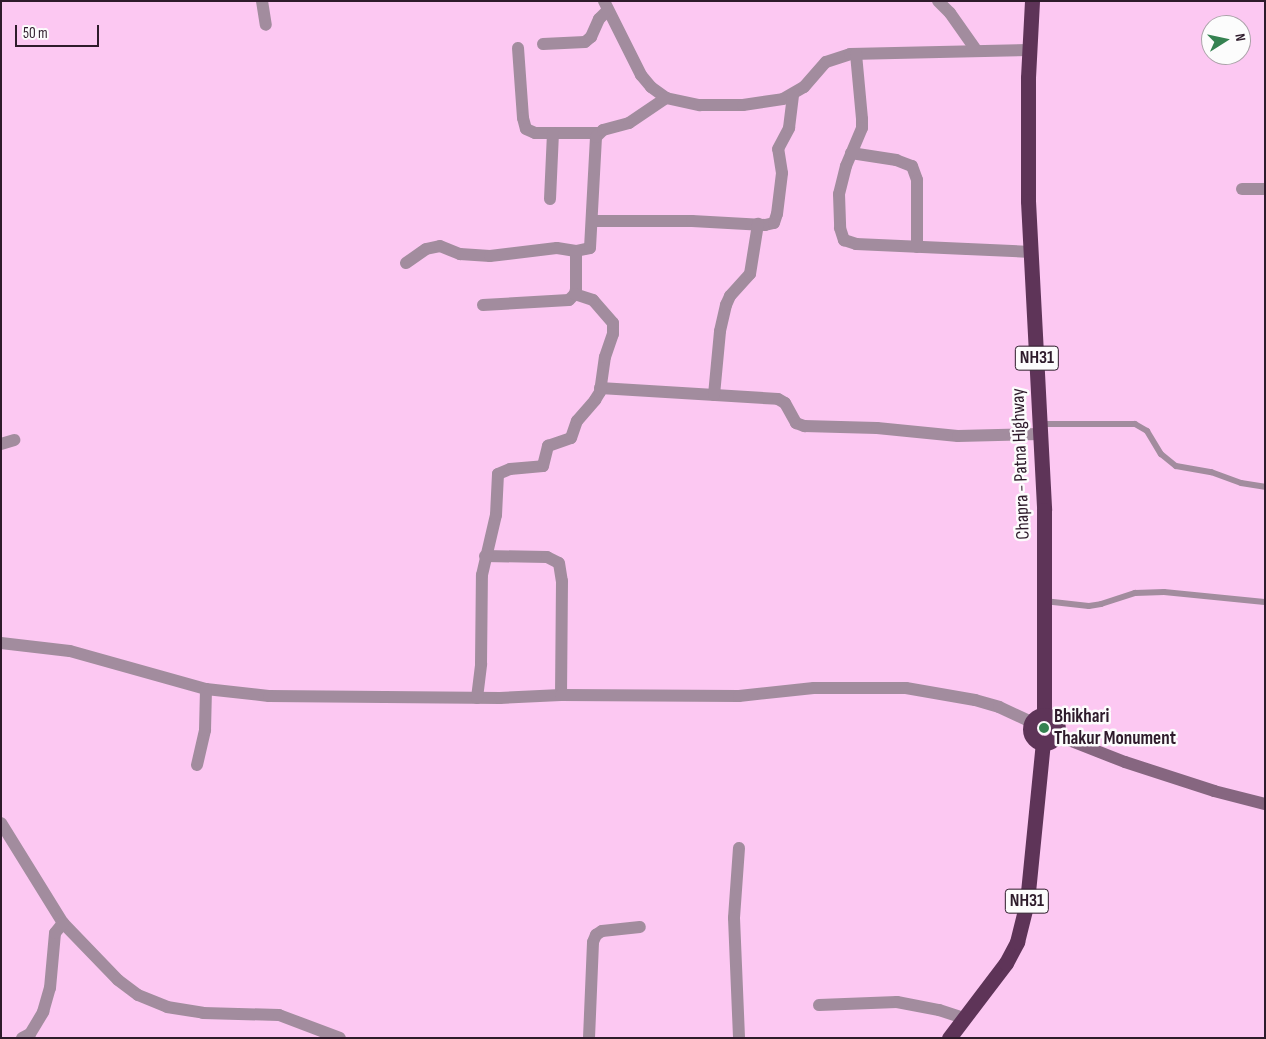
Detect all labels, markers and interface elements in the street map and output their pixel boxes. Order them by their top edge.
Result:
scale bar [18,15,101,47]
north arrow [1201,15,1251,65]
text: 50 m [23,24,48,43]
text: N [1231,32,1249,43]
road number: NH31 [1014,342,1060,373]
street label: Chapra - Patna Highway [1007,388,1035,540]
place label: Bhikhari Thakur Monument [1054,706,1176,750]
marker: Bhikhari Thakur Monument [1038,722,1050,734]
road number: NH31 [1004,886,1050,916]

